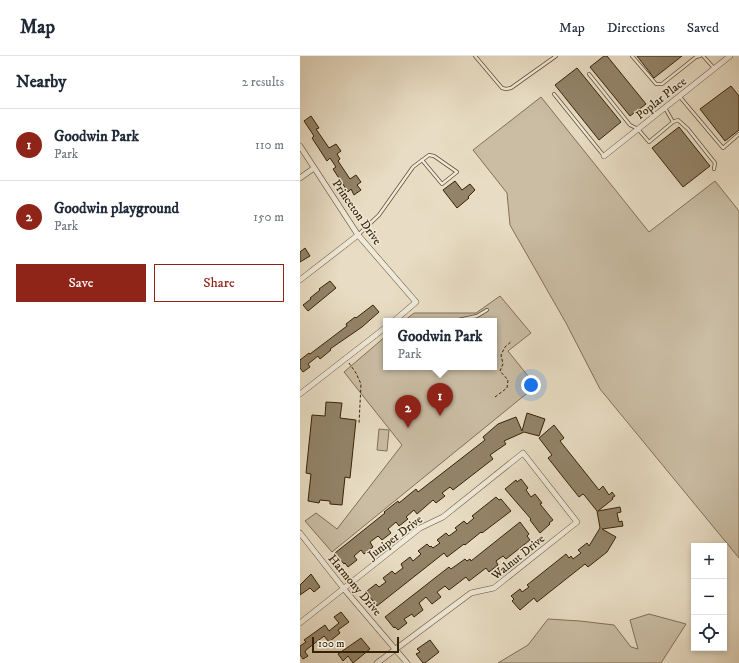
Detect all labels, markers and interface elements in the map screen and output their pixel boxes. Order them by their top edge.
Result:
text: Map [20,16,55,39]
text: Map [559,19,585,37]
text: Directions [607,19,665,37]
text: Saved [687,19,719,37]
text: Nearby [16,71,66,93]
text: 2 results [242,74,284,90]
street label: Poplar Place [633,74,690,123]
text: Goodwin Park [54,127,139,146]
text: 1 [27,137,31,153]
text: 110 m [255,137,284,153]
text: Park [54,146,78,162]
street label: Princeton Drive [329,177,385,248]
text: Goodwin playground [54,199,179,218]
text: 2 [26,209,32,225]
text: 150 m [253,209,284,225]
text: Park [54,218,78,234]
button: Save [16,264,146,302]
button: Share [154,264,284,302]
popup [383,318,497,370]
text: Goodwin Park [397,327,483,346]
text: Park [397,346,422,362]
your location [521,375,541,395]
pin: 1 [427,383,453,416]
pin: 2 [395,395,421,428]
street label: Juniper Drive [364,512,426,563]
street label: Walnut Drive [488,531,548,584]
map controls [691,543,727,651]
button: + [691,543,727,579]
street label: Harmony Drive [325,552,385,619]
button: − [691,579,727,615]
button: locate [691,615,727,651]
scale bar [312,635,399,654]
text: 100 m [318,637,344,651]

